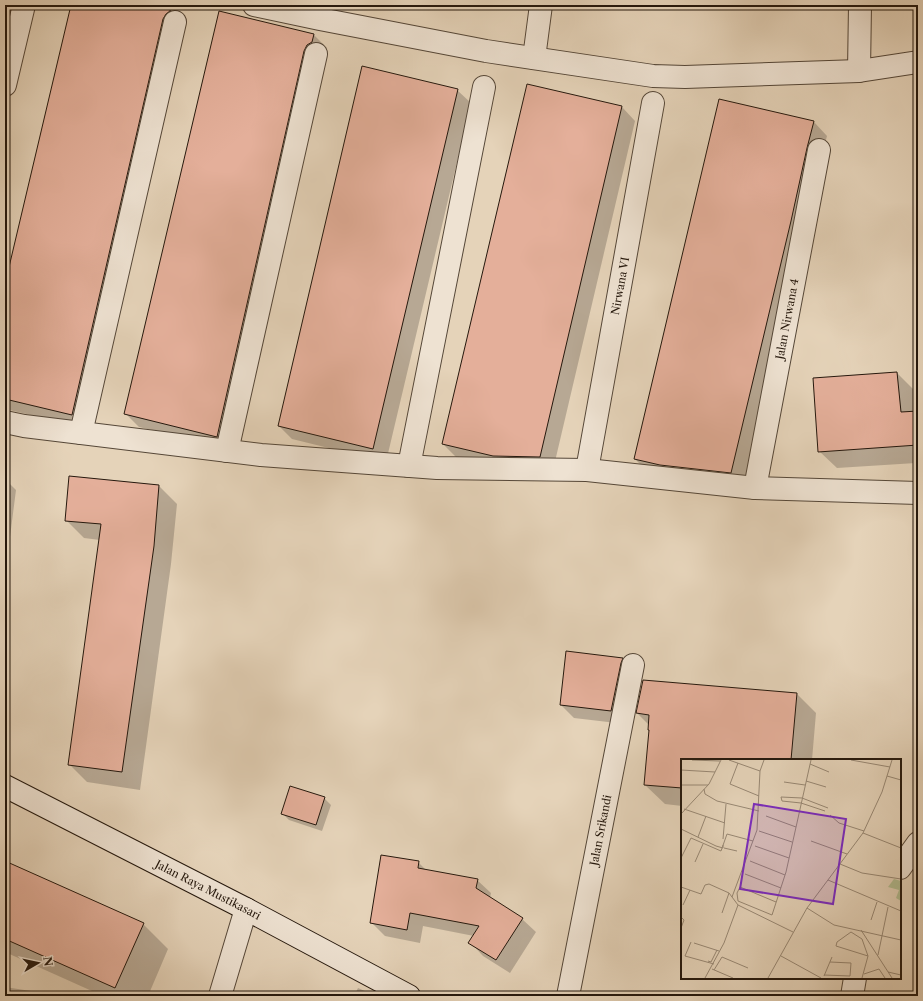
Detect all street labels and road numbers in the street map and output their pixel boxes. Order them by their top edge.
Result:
street label: Nirwana VI [608,256,632,316]
street label: Jalan Nirwana 4 [772,277,802,363]
street label: Jalan Srikandi [586,793,614,869]
street label: Jalan Raya Mustikasari [151,856,264,923]

